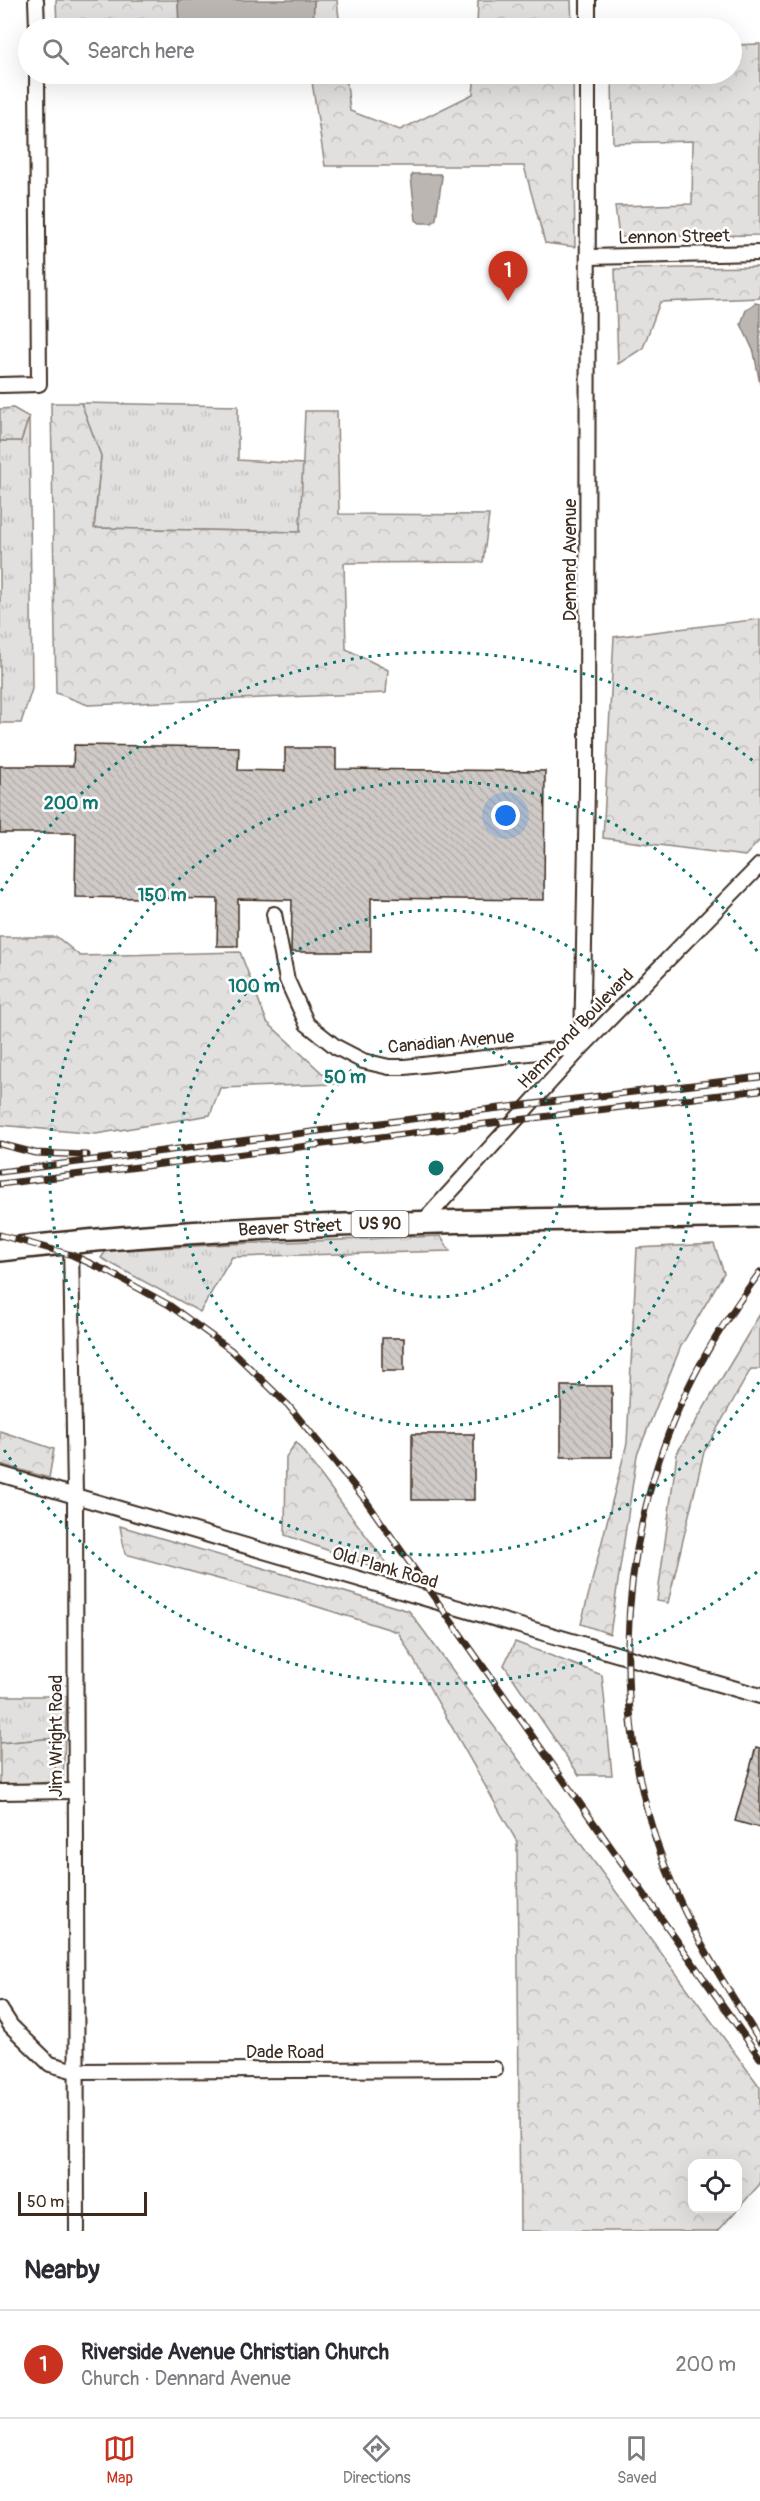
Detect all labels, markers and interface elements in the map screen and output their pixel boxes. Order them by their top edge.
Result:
search box [18,18,742,84]
icon: search [39,35,72,68]
text: Search here [87,37,194,65]
street label: Lennon Street [618,225,731,249]
pin: 1 [488,252,528,301]
street label: Dennard Avenue [559,499,582,621]
text: 200 m [44,792,98,815]
your location [491,801,520,830]
text: 150 m [138,884,187,907]
street label: Hammond Boulevard [513,964,639,1094]
text: 100 m [228,975,280,998]
street label: Canadian Avenue [387,1025,515,1059]
text: 50 m [324,1066,366,1089]
centre of rings [426,1158,446,1178]
road number: US 90 [352,1211,409,1237]
street label: Beaver Street [238,1213,343,1241]
street label: Old Plank Road [329,1542,441,1594]
street label: Jim Wright Road [45,1675,68,1797]
street label: Dade Road [246,2041,324,2064]
map controls [688,2159,742,2213]
button: locate [688,2159,742,2213]
scale bar [18,2189,147,2216]
text: 50 m [27,2192,64,2212]
text: Nearby [24,2254,100,2286]
text: Riverside Avenue Christian Church [81,2338,389,2366]
text: 1 [40,2352,47,2377]
text: 200 m [675,2352,736,2377]
text: Church · Dennard Avenue [81,2366,291,2391]
tab: Map [103,2432,136,2488]
tab: Directions [343,2432,411,2488]
tab: Saved [617,2432,657,2488]

